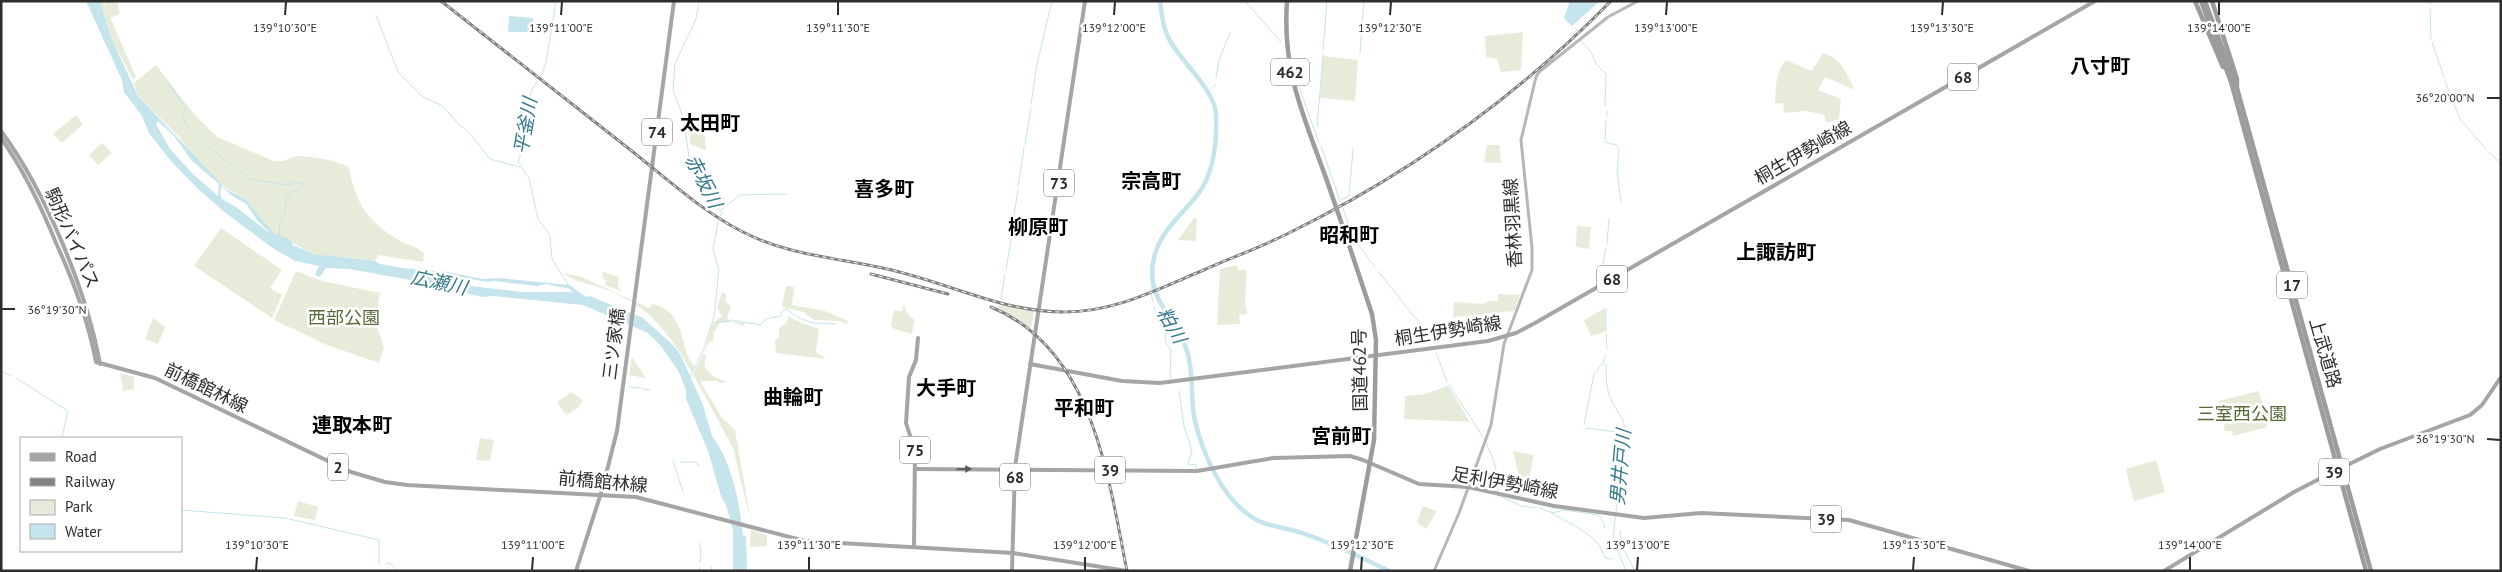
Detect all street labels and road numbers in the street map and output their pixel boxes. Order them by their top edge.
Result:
road number: 462 [1271,58,1309,86]
road number: 68 [1948,64,1978,90]
street label: 桐生伊勢崎線 [1750,116,1855,190]
road number: 74 [642,118,672,146]
road number: 73 [1044,170,1074,197]
street label: 香林羽黒線 [1499,177,1526,269]
street label: 駒形バイパス [40,184,105,292]
road number: 68 [1597,266,1627,292]
road number: 17 [2277,272,2307,298]
street label: 三ツ家橋 [598,307,629,381]
street label: 桐生伊勢崎線 [1393,311,1503,350]
street label: 上武道路 [2305,315,2346,391]
street label: 国道462号 [1347,328,1372,412]
street label: 前橋館林線 [161,357,252,418]
road number: 75 [900,436,930,464]
road number: 2 [328,454,348,481]
road number: 39 [1095,456,1125,484]
road number: 39 [2319,458,2349,486]
street label: 足利伊勢崎線 [1450,462,1560,503]
road number: 68 [1000,464,1030,491]
street label: 前橋館林線 [557,466,649,497]
road number: 39 [1811,506,1841,532]

